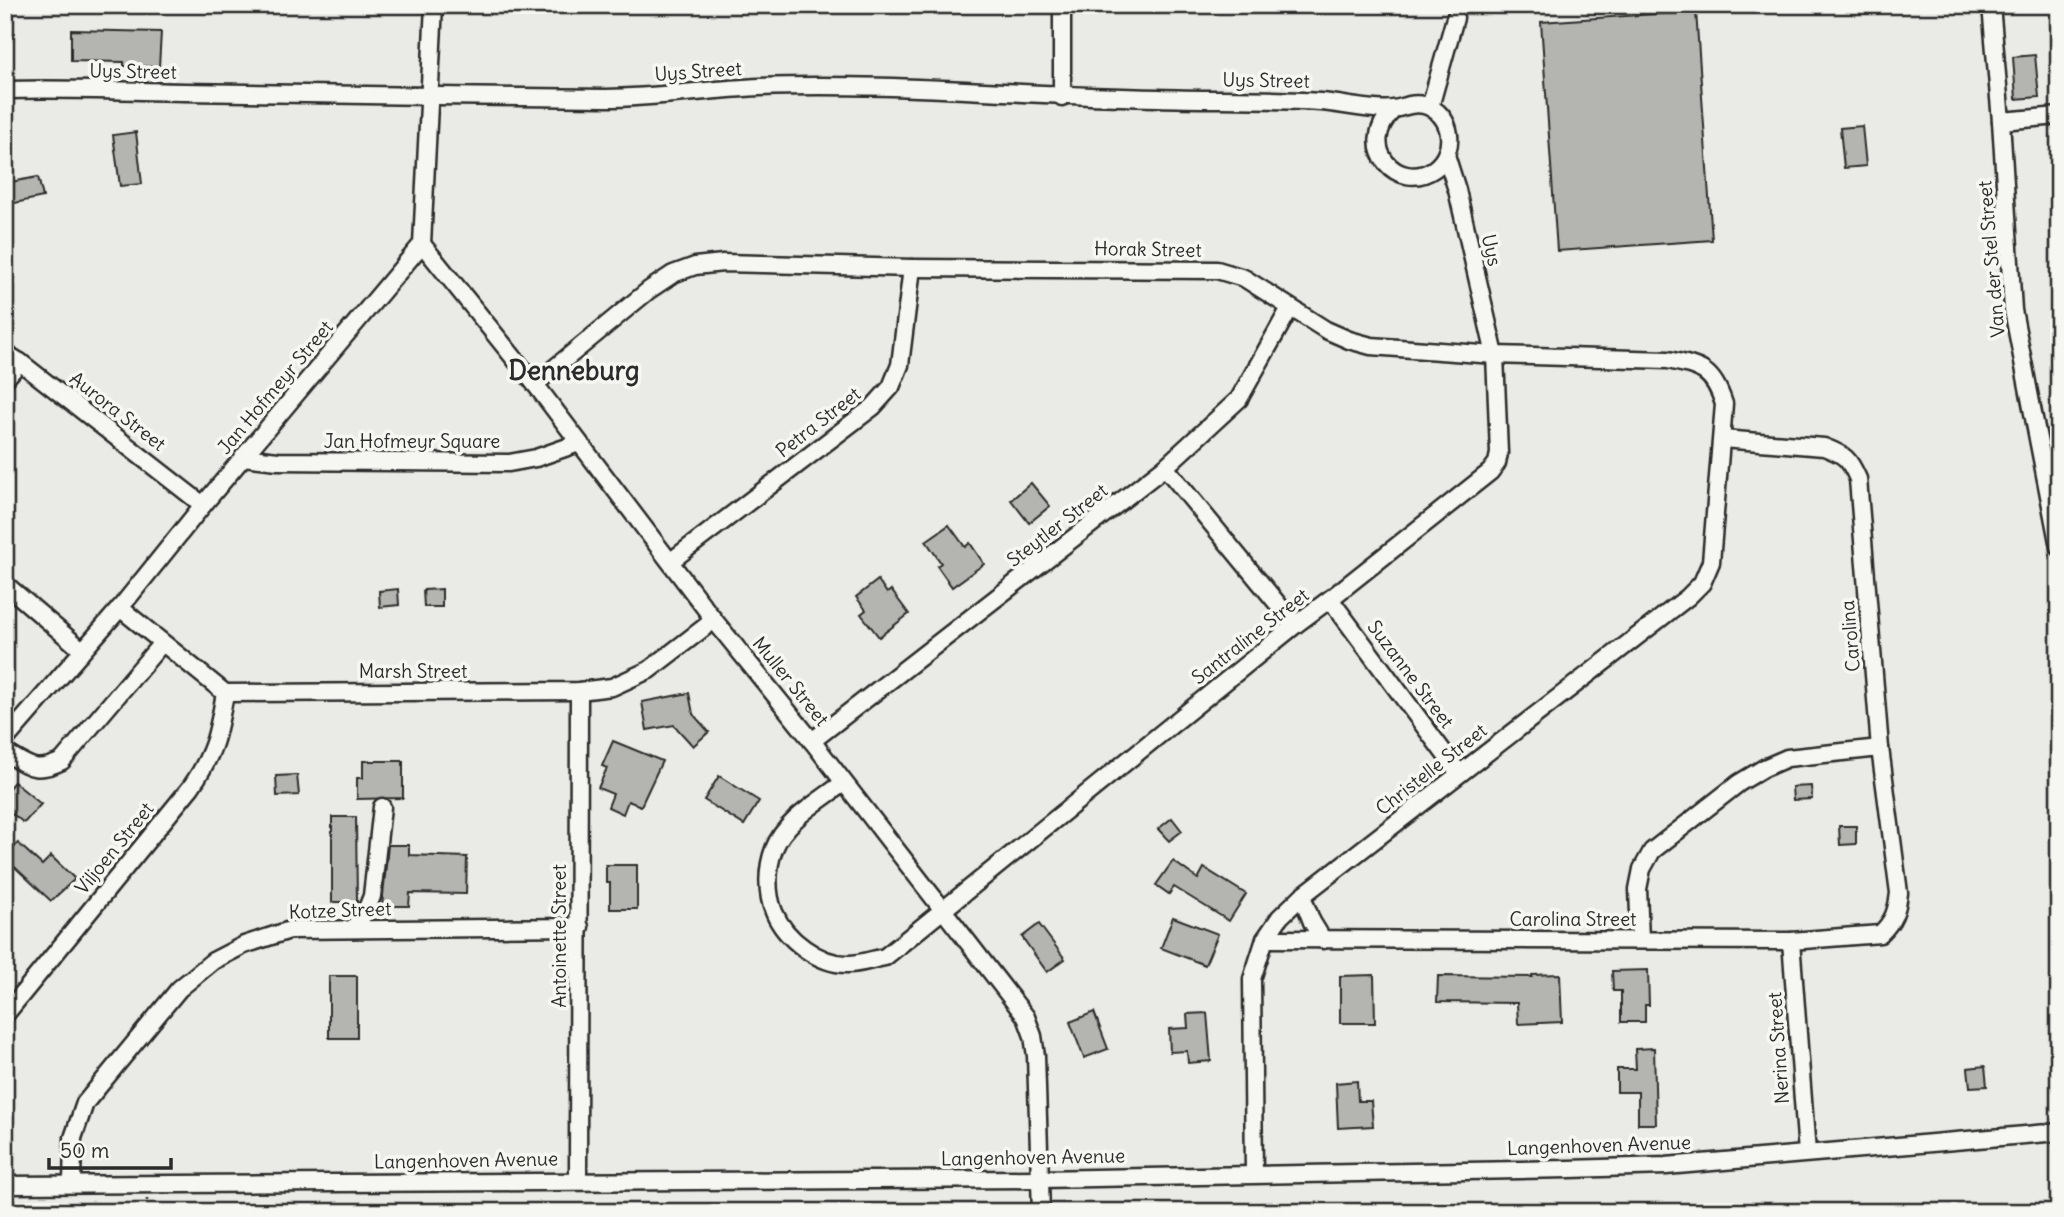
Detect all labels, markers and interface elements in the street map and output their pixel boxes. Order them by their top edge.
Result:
street label: Uys Street [654,56,742,86]
street label: Uys Street [89,58,177,84]
street label: Uys Street [1222,67,1310,93]
street label: Van der Stel Street [1972,180,2010,338]
street label: Uys [1477,232,1507,268]
street label: Horak Street [1094,236,1202,262]
street label: Jan Hofmeyr Street [212,315,338,459]
district label: Denneburg [509,354,639,387]
street label: Aurora Street [65,366,171,456]
street label: Petra Street [771,381,865,463]
street label: Jan Hofmeyr Square [324,429,500,453]
street label: Steytler Street [1002,478,1112,572]
street label: Santraline Street [1187,583,1313,689]
street label: Carolina [1835,599,1865,673]
street label: Suzanne Street [1363,615,1459,733]
street label: Muller Street [748,631,834,731]
street label: Marsh Street [359,659,467,683]
street label: Christelle Street [1371,718,1491,820]
street label: Viljoen Street [70,797,158,899]
street label: Antoinette Street [547,864,571,1008]
street label: Kotze Street [288,896,392,924]
street label: Carolina Street [1509,907,1637,931]
street label: Nerina Street [1762,991,1794,1105]
scale bar [49,1126,172,1170]
street label: Langenhoven Avenue [1507,1130,1691,1160]
text: 50 m [60,1137,109,1164]
street label: Langenhoven Avenue [941,1143,1125,1171]
street label: Langenhoven Avenue [374,1146,558,1174]

